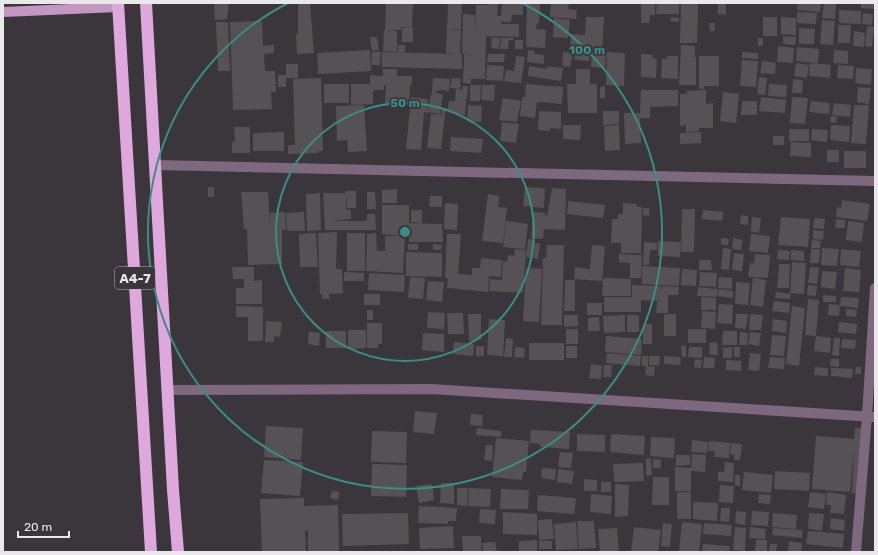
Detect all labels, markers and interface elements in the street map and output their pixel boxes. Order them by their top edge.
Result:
text: 100 m [569,43,605,57]
text: 50 m [390,96,420,110]
centre of rings [398,225,412,239]
road number: A4-7 [115,267,155,289]
scale bar [18,513,69,539]
text: 20 m [24,520,52,534]

